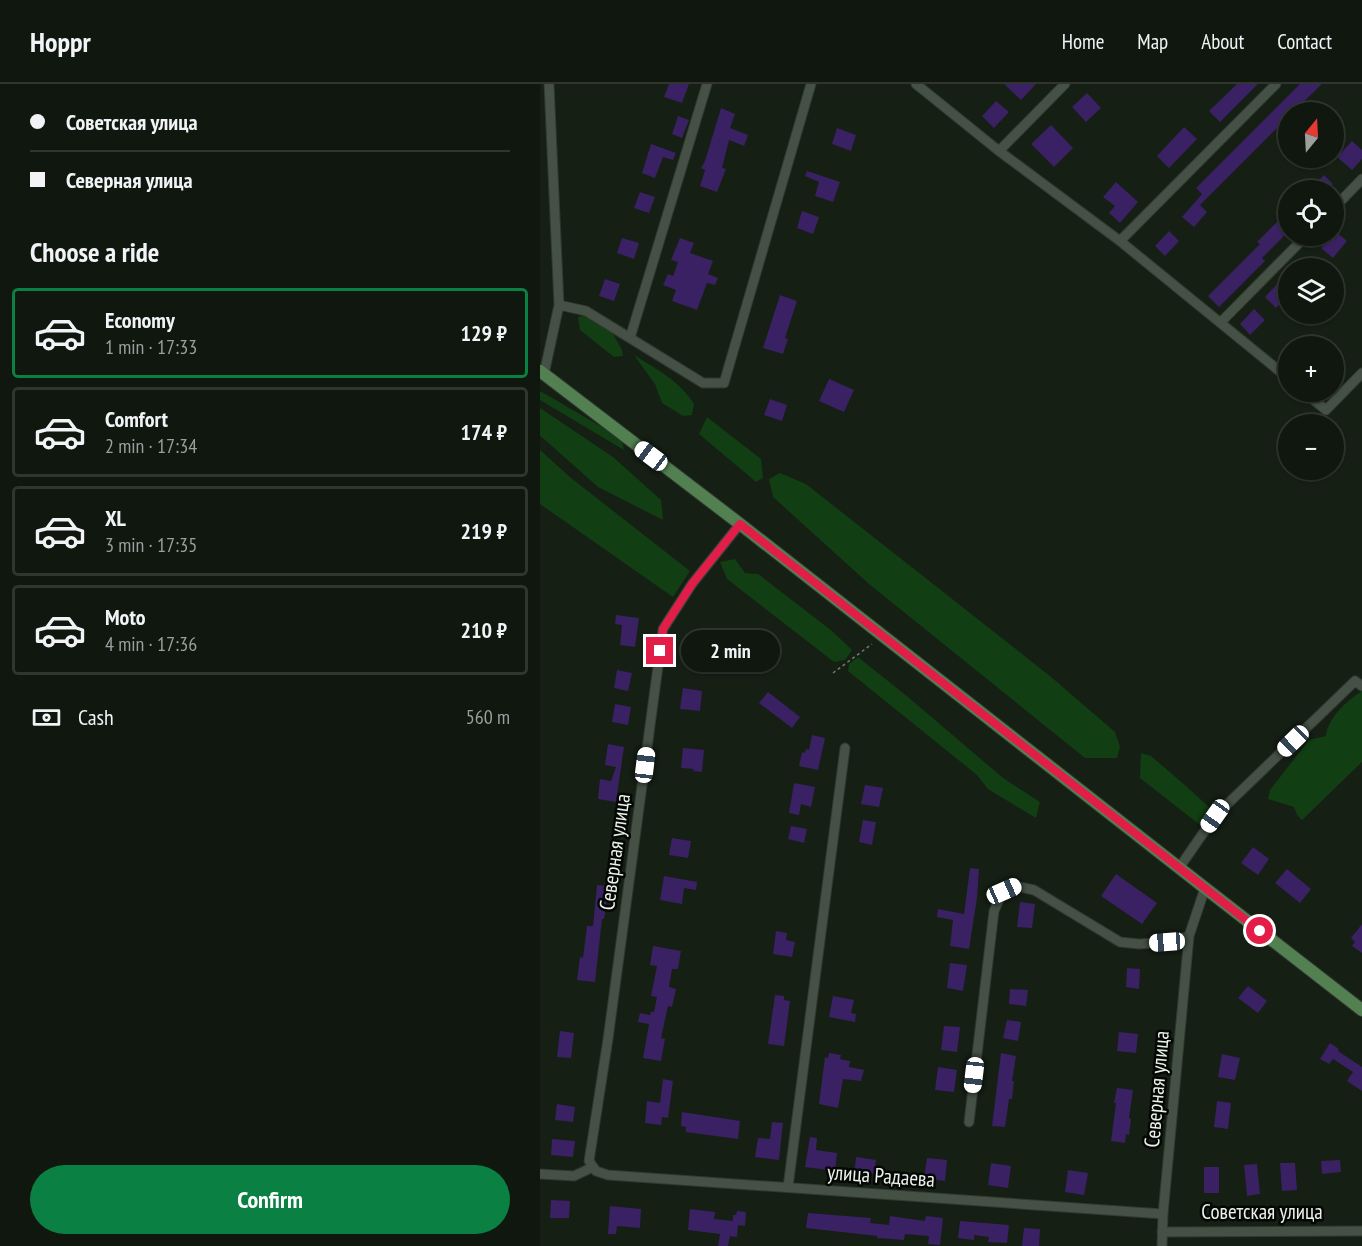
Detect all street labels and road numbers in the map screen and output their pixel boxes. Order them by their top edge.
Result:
street label: Северная улица [593,792,636,912]
street label: Северная улица [1138,1029,1175,1148]
street label: улица Радаева [826,1158,936,1193]
street label: Советская улица [1201,1198,1323,1225]

